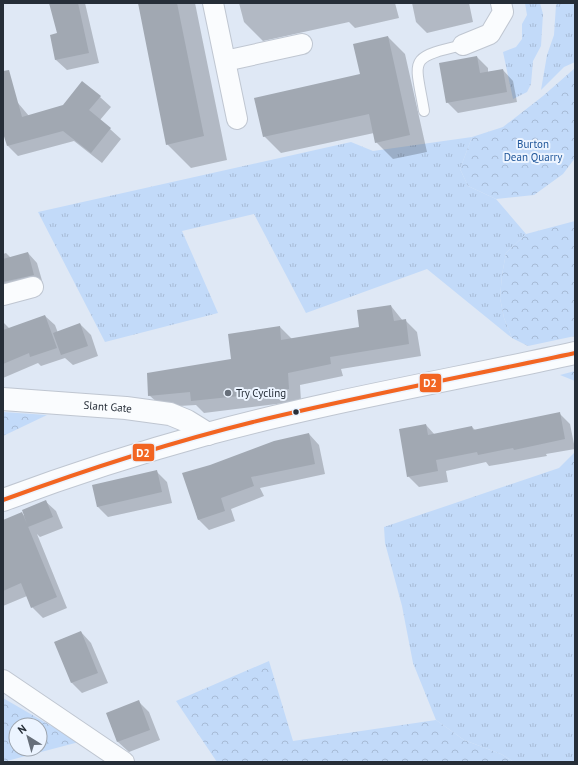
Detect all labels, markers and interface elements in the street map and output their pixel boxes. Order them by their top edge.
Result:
park label: Burton Dean Quarry [504,137,563,164]
line badge: D2 [419,373,442,393]
text: D2 [423,376,437,390]
place label: Try Cycling [236,386,286,400]
marker: Try Cycling [223,388,233,398]
street label: Slant Gate [83,398,133,416]
unlabelled marker [291,407,301,417]
line badge: D2 [132,443,155,462]
text: D2 [136,446,150,460]
north arrow [8,717,48,757]
text: N [15,721,29,737]

